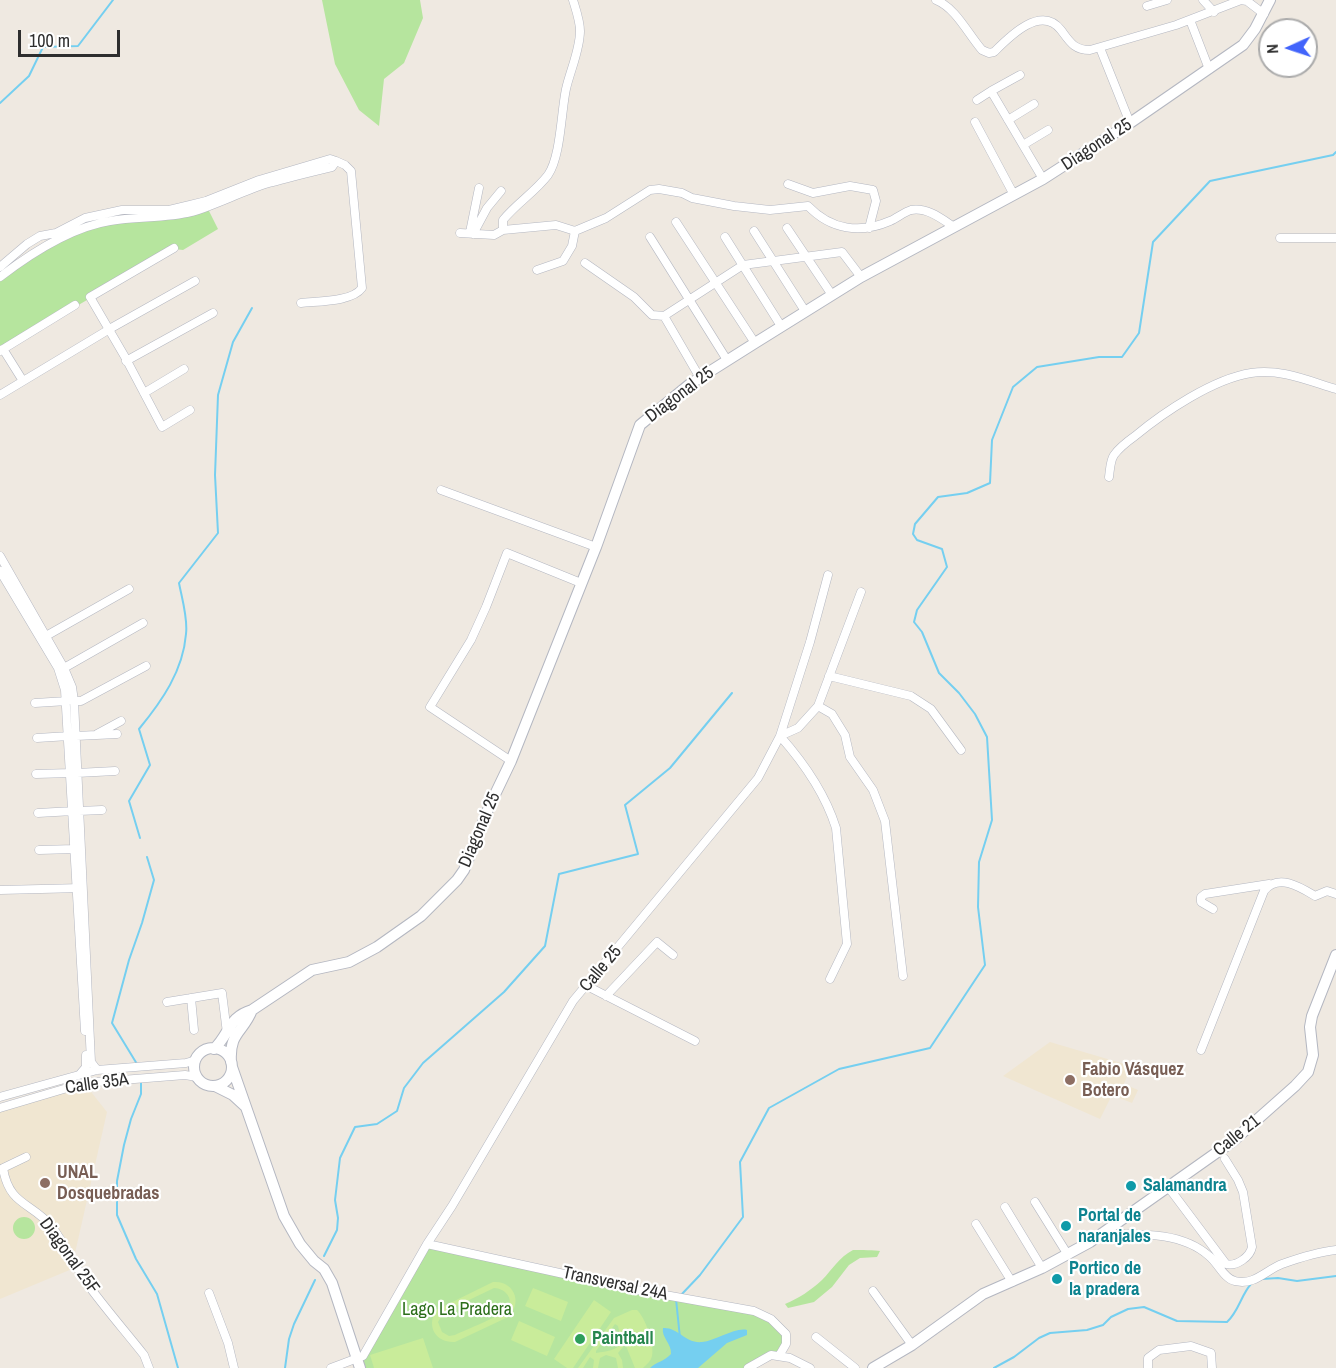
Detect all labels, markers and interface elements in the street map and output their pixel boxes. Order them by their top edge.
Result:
scale bar [21,18,123,56]
north arrow [1258,18,1318,78]
text: 100 m [29,28,70,53]
text: N [1261,44,1283,54]
street label: Diagonal 25 [1058,114,1136,176]
street label: Diagonal 25 [642,362,718,428]
street label: Diagonal 25 [455,789,505,871]
street label: Calle 25 [575,941,627,997]
place label: Fabio Vásquez Botero [1082,1059,1184,1102]
street label: Calle 35A [64,1069,130,1099]
marker: Fabio Vásquez Botero [1063,1073,1077,1087]
street label: Calle 21 [1209,1111,1265,1161]
place label: UNAL Dosquebradas [57,1162,160,1204]
place label: Salamandra [1143,1175,1227,1197]
marker: UNAL Dosquebradas [38,1176,52,1190]
marker: Salamandra [1124,1179,1138,1193]
place label: Portal de naranjales [1078,1205,1151,1248]
street label: Diagonal 25F [34,1214,104,1298]
marker: Portal de naranjales [1059,1219,1073,1233]
place label: Portico de la pradera [1069,1258,1141,1300]
street label: Transversal 24A [560,1262,670,1306]
marker: Portico de la pradera [1050,1272,1064,1286]
park label: Lago La Pradera [402,1299,512,1321]
place label: Paintball [592,1328,654,1350]
marker: Paintball [573,1332,587,1346]

